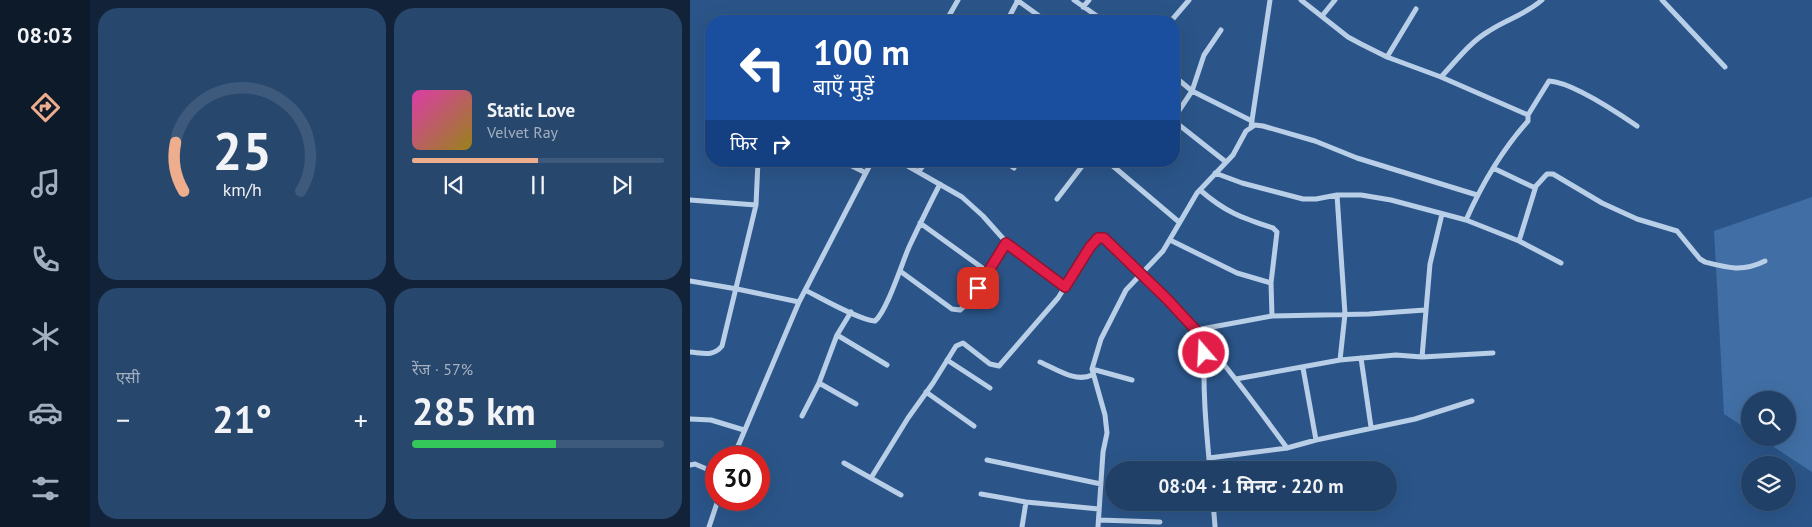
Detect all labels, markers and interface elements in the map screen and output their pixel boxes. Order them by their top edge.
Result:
text: 08:03 [17,21,73,49]
text: 100 m [813,29,910,75]
icon: left [730,35,795,100]
text: बाएँ मुड़ें [813,73,874,101]
icon: directions [28,90,63,125]
text: Static Love [487,98,575,122]
text: 25 [213,117,271,184]
text: Velvet Ray [487,122,558,142]
icon: right [767,130,795,158]
text: फिर [730,131,757,155]
icon: music [28,166,63,201]
icon: previous [440,171,468,199]
icon: pause [524,171,552,199]
icon: next [608,171,636,199]
text: km/h [222,178,262,201]
icon: phone [28,242,63,277]
pin [957,267,999,309]
icon: arrive [964,274,992,302]
icon: climate [28,319,63,354]
position arrow [1177,326,1229,378]
text: रेंज · 57% [412,359,473,379]
text: एसी [116,367,140,387]
text: 285 km [412,386,536,435]
map controls [1741,391,1796,511]
button: search [1741,391,1796,446]
text: 21° [212,394,272,443]
icon: car [28,395,63,430]
text: − [116,401,130,438]
text: + [354,401,368,438]
speed limit sign: 30 [705,446,770,511]
button: layers [1741,456,1796,511]
icon: filters [28,471,63,506]
text: 08:04 · 1 मिनट · 220 m [1159,474,1343,498]

